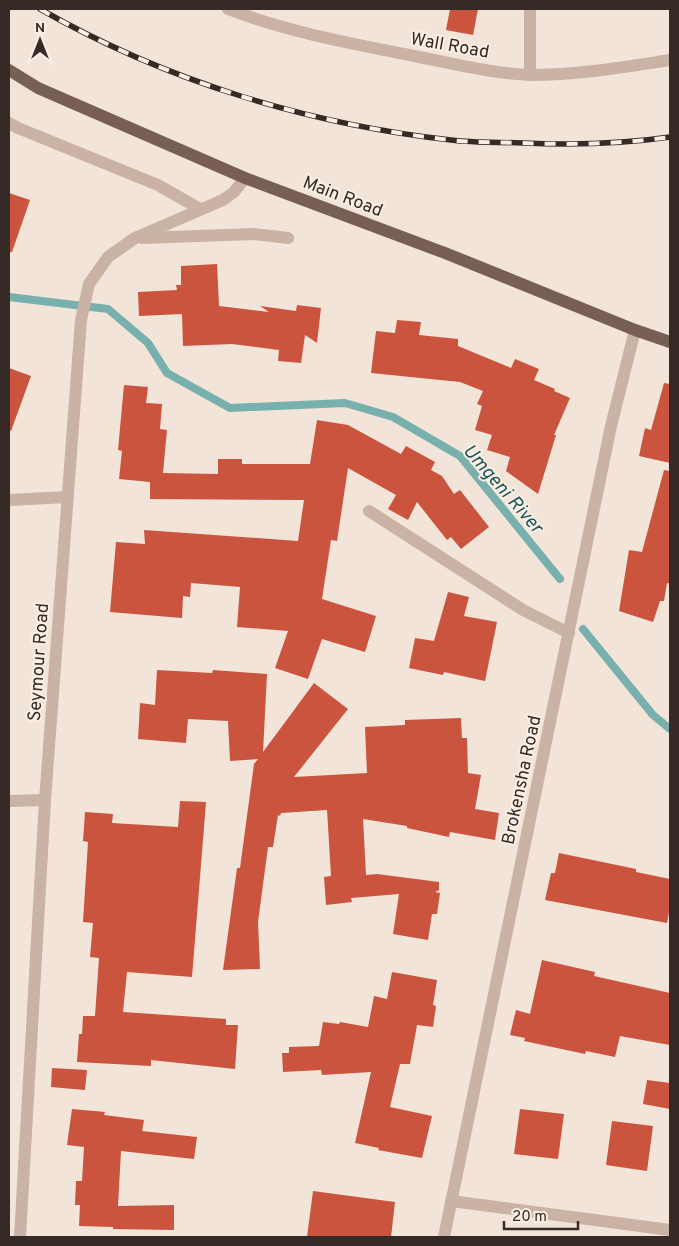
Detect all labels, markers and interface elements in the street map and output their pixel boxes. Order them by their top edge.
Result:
north arrow [15,15,65,65]
text: N [35,20,45,37]
street label: Wall Road [409,28,491,65]
street label: Main Road [299,172,386,223]
water label: Umgeni River [457,440,549,540]
street label: Seymour Road [24,602,55,722]
street label: Brokensha Road [498,714,547,847]
scale bar [504,1198,578,1230]
text: 20 m [512,1208,547,1227]

